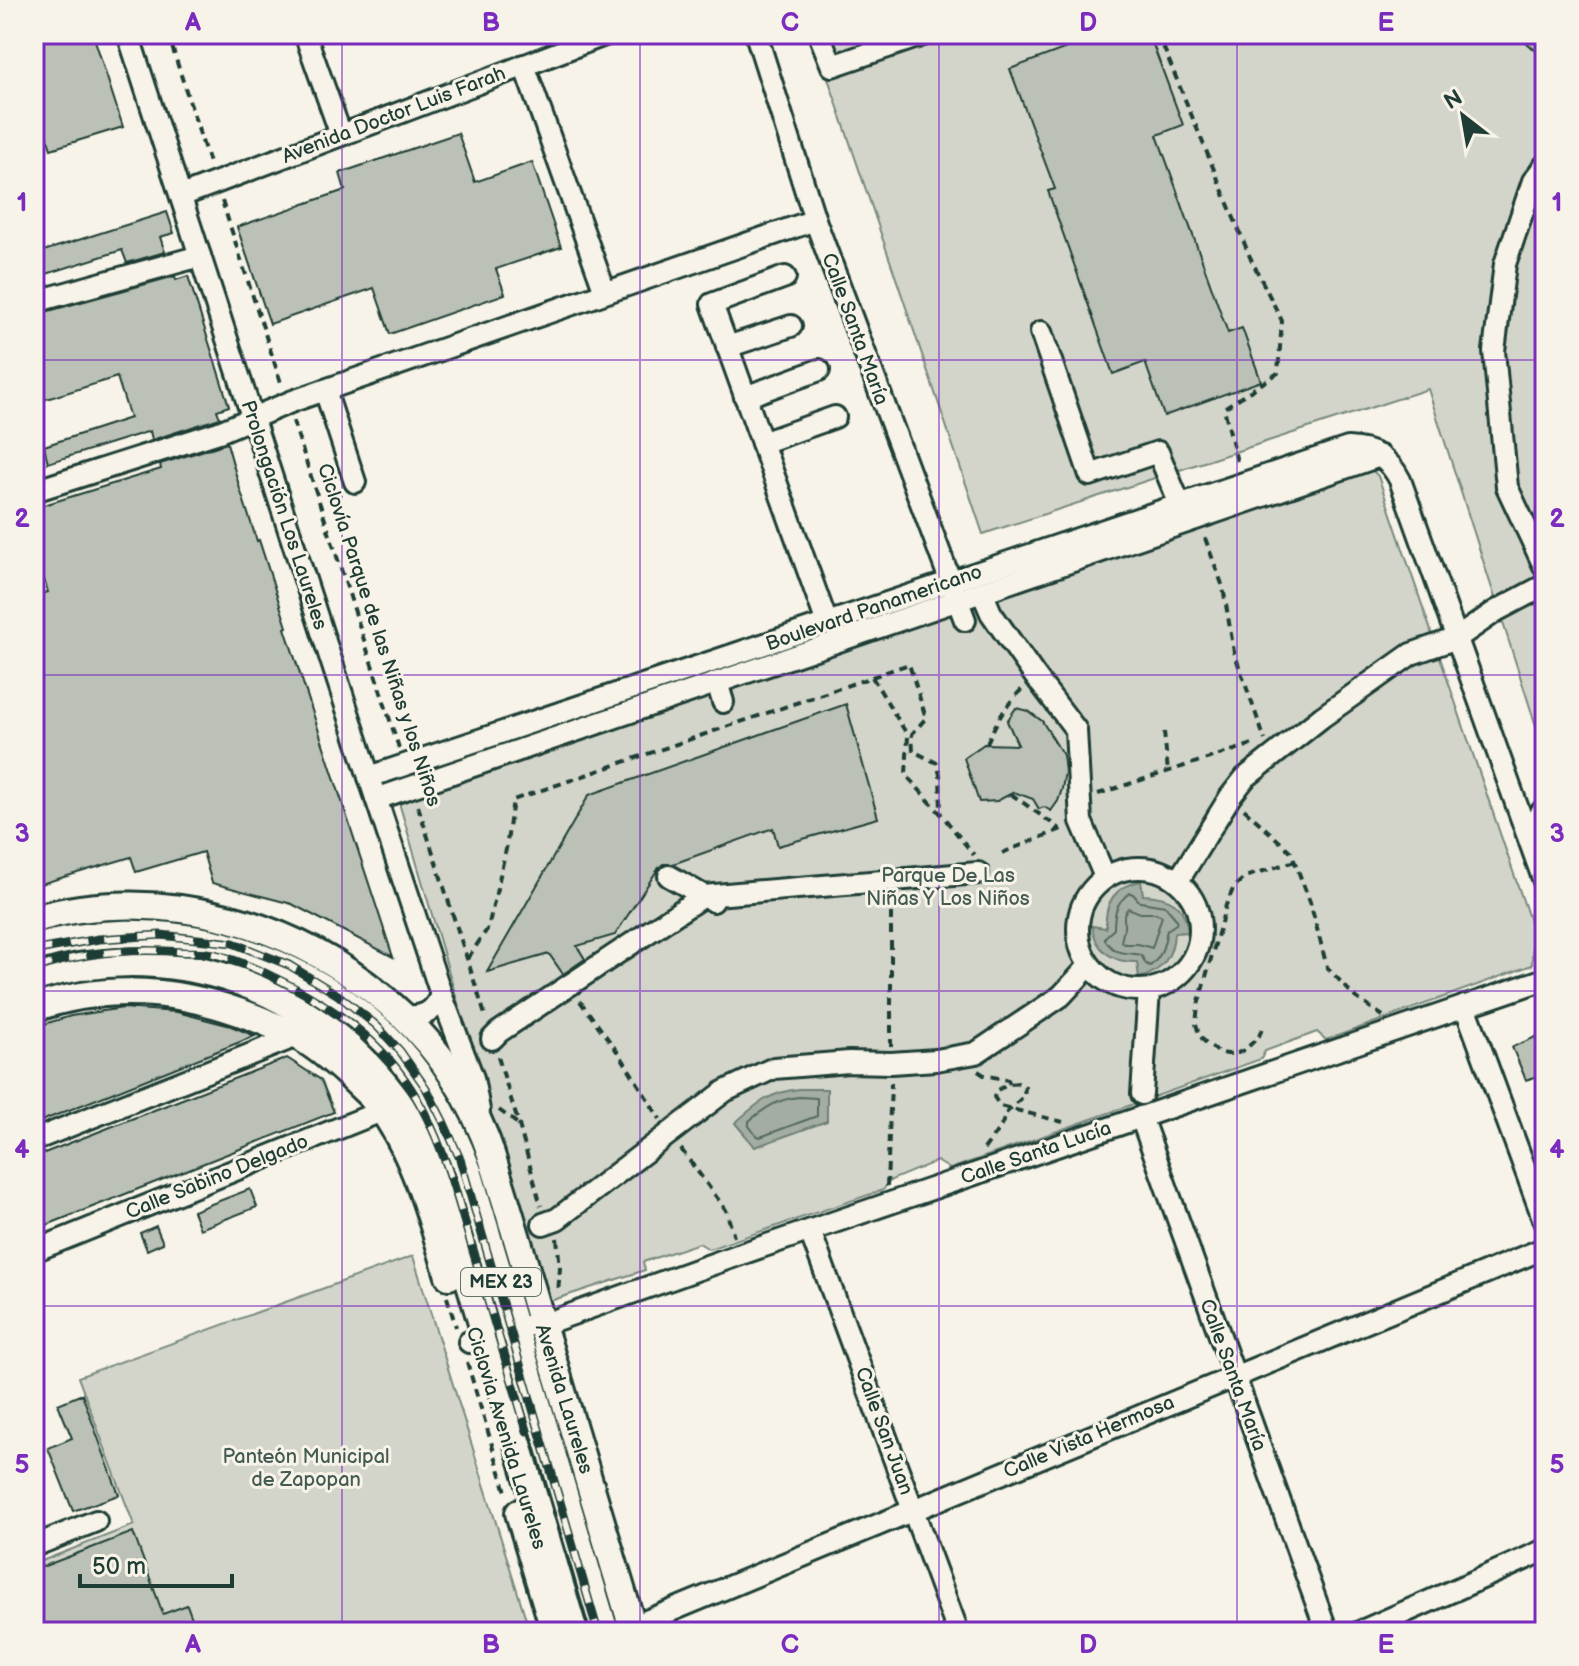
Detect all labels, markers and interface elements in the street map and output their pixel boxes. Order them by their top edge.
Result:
text: A [184,8,201,39]
text: B [482,8,500,39]
text: C [781,8,799,39]
text: D [1079,8,1097,39]
text: E [1378,8,1395,39]
street label: Avenida Doctor Luis Farah [279,61,509,169]
north arrow [1423,76,1503,156]
text: N [1439,84,1468,116]
text: 1 [17,188,27,219]
text: 1 [1552,188,1562,219]
street label: Calle Santa María [816,250,894,408]
street label: Prolongación Los Laureles [236,397,332,633]
street label: Ciclovía Parque de las Niñas y los Niños [312,460,446,810]
text: 2 [14,504,30,535]
text: 2 [1549,504,1565,535]
street label: Boulevard Panamericano [763,560,985,656]
text: 3 [14,819,30,850]
text: 3 [1549,819,1565,850]
park label: Parque De Las Niñas Y Los Niños [866,864,1030,911]
street label: Calle Santa Lucía [958,1116,1114,1190]
street label: Calle Sabino Delgado [122,1129,312,1225]
text: 4 [14,1135,30,1166]
text: 4 [1549,1135,1565,1166]
road number: MEX 23 [461,1268,541,1296]
street label: Calle Santa María [1194,1296,1272,1454]
street label: Avenida Laureles [530,1321,598,1477]
street label: Ciclovia Avenida Laureles [461,1324,551,1552]
street label: Calle San Juan [850,1364,918,1498]
street label: Calle Vista Hermosa [1000,1390,1178,1484]
park label: Panteón Municipal de Zapopan [223,1445,389,1492]
text: 5 [14,1450,30,1481]
text: 5 [1549,1450,1565,1481]
scale bar [80,1538,232,1588]
text: 50 m [92,1552,146,1581]
text: A [184,1630,201,1661]
text: B [482,1630,500,1661]
text: C [781,1630,799,1661]
text: D [1079,1630,1097,1661]
text: E [1378,1630,1395,1661]

